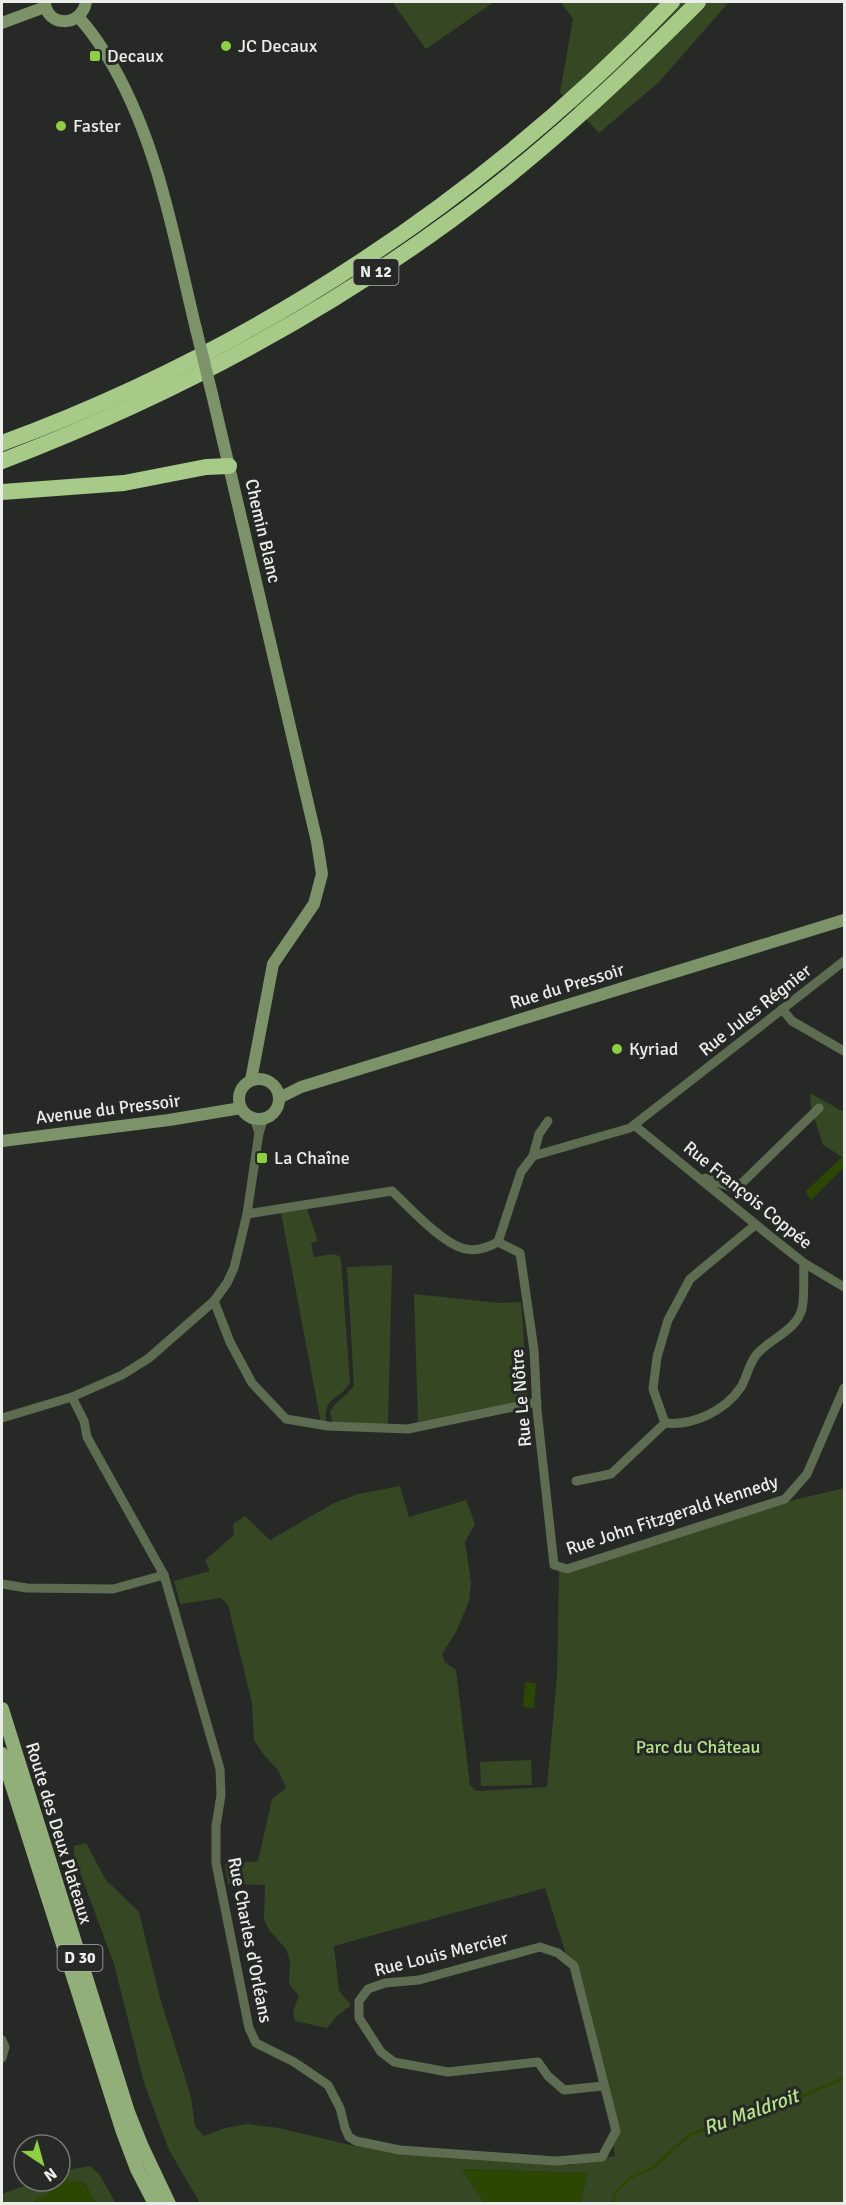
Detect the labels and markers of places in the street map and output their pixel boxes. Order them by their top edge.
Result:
place label: JC Decaux [238,35,318,57]
marker: JC Decaux [219,39,233,53]
place label: Decaux [107,45,164,67]
marker: Decaux [88,49,102,63]
place label: Faster [73,115,121,137]
marker: Faster [54,119,68,133]
place label: Kyriad [629,1038,678,1060]
marker: Kyriad [610,1042,624,1056]
place label: La Chaîne [274,1147,350,1169]
marker: La Chaîne [255,1151,269,1165]

